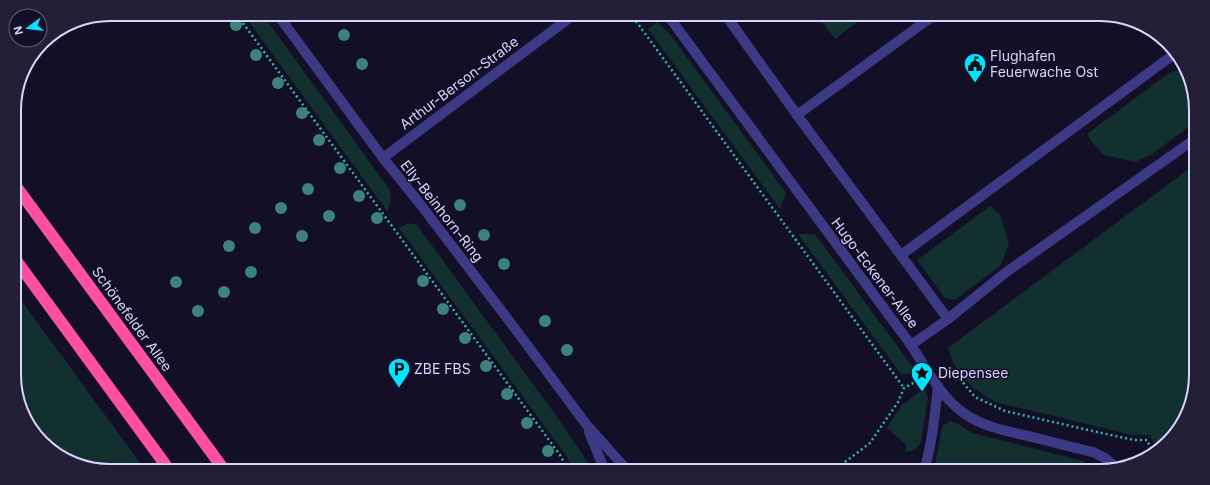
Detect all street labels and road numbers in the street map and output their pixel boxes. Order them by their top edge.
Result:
street label: Arthur-Berson-Straße [396,32,521,133]
street label: Elly-Beinhorn-Ring [397,157,487,265]
street label: Hugo-Eckener-Allee [828,214,922,331]
street label: Schönefelder Allee [89,263,176,374]

